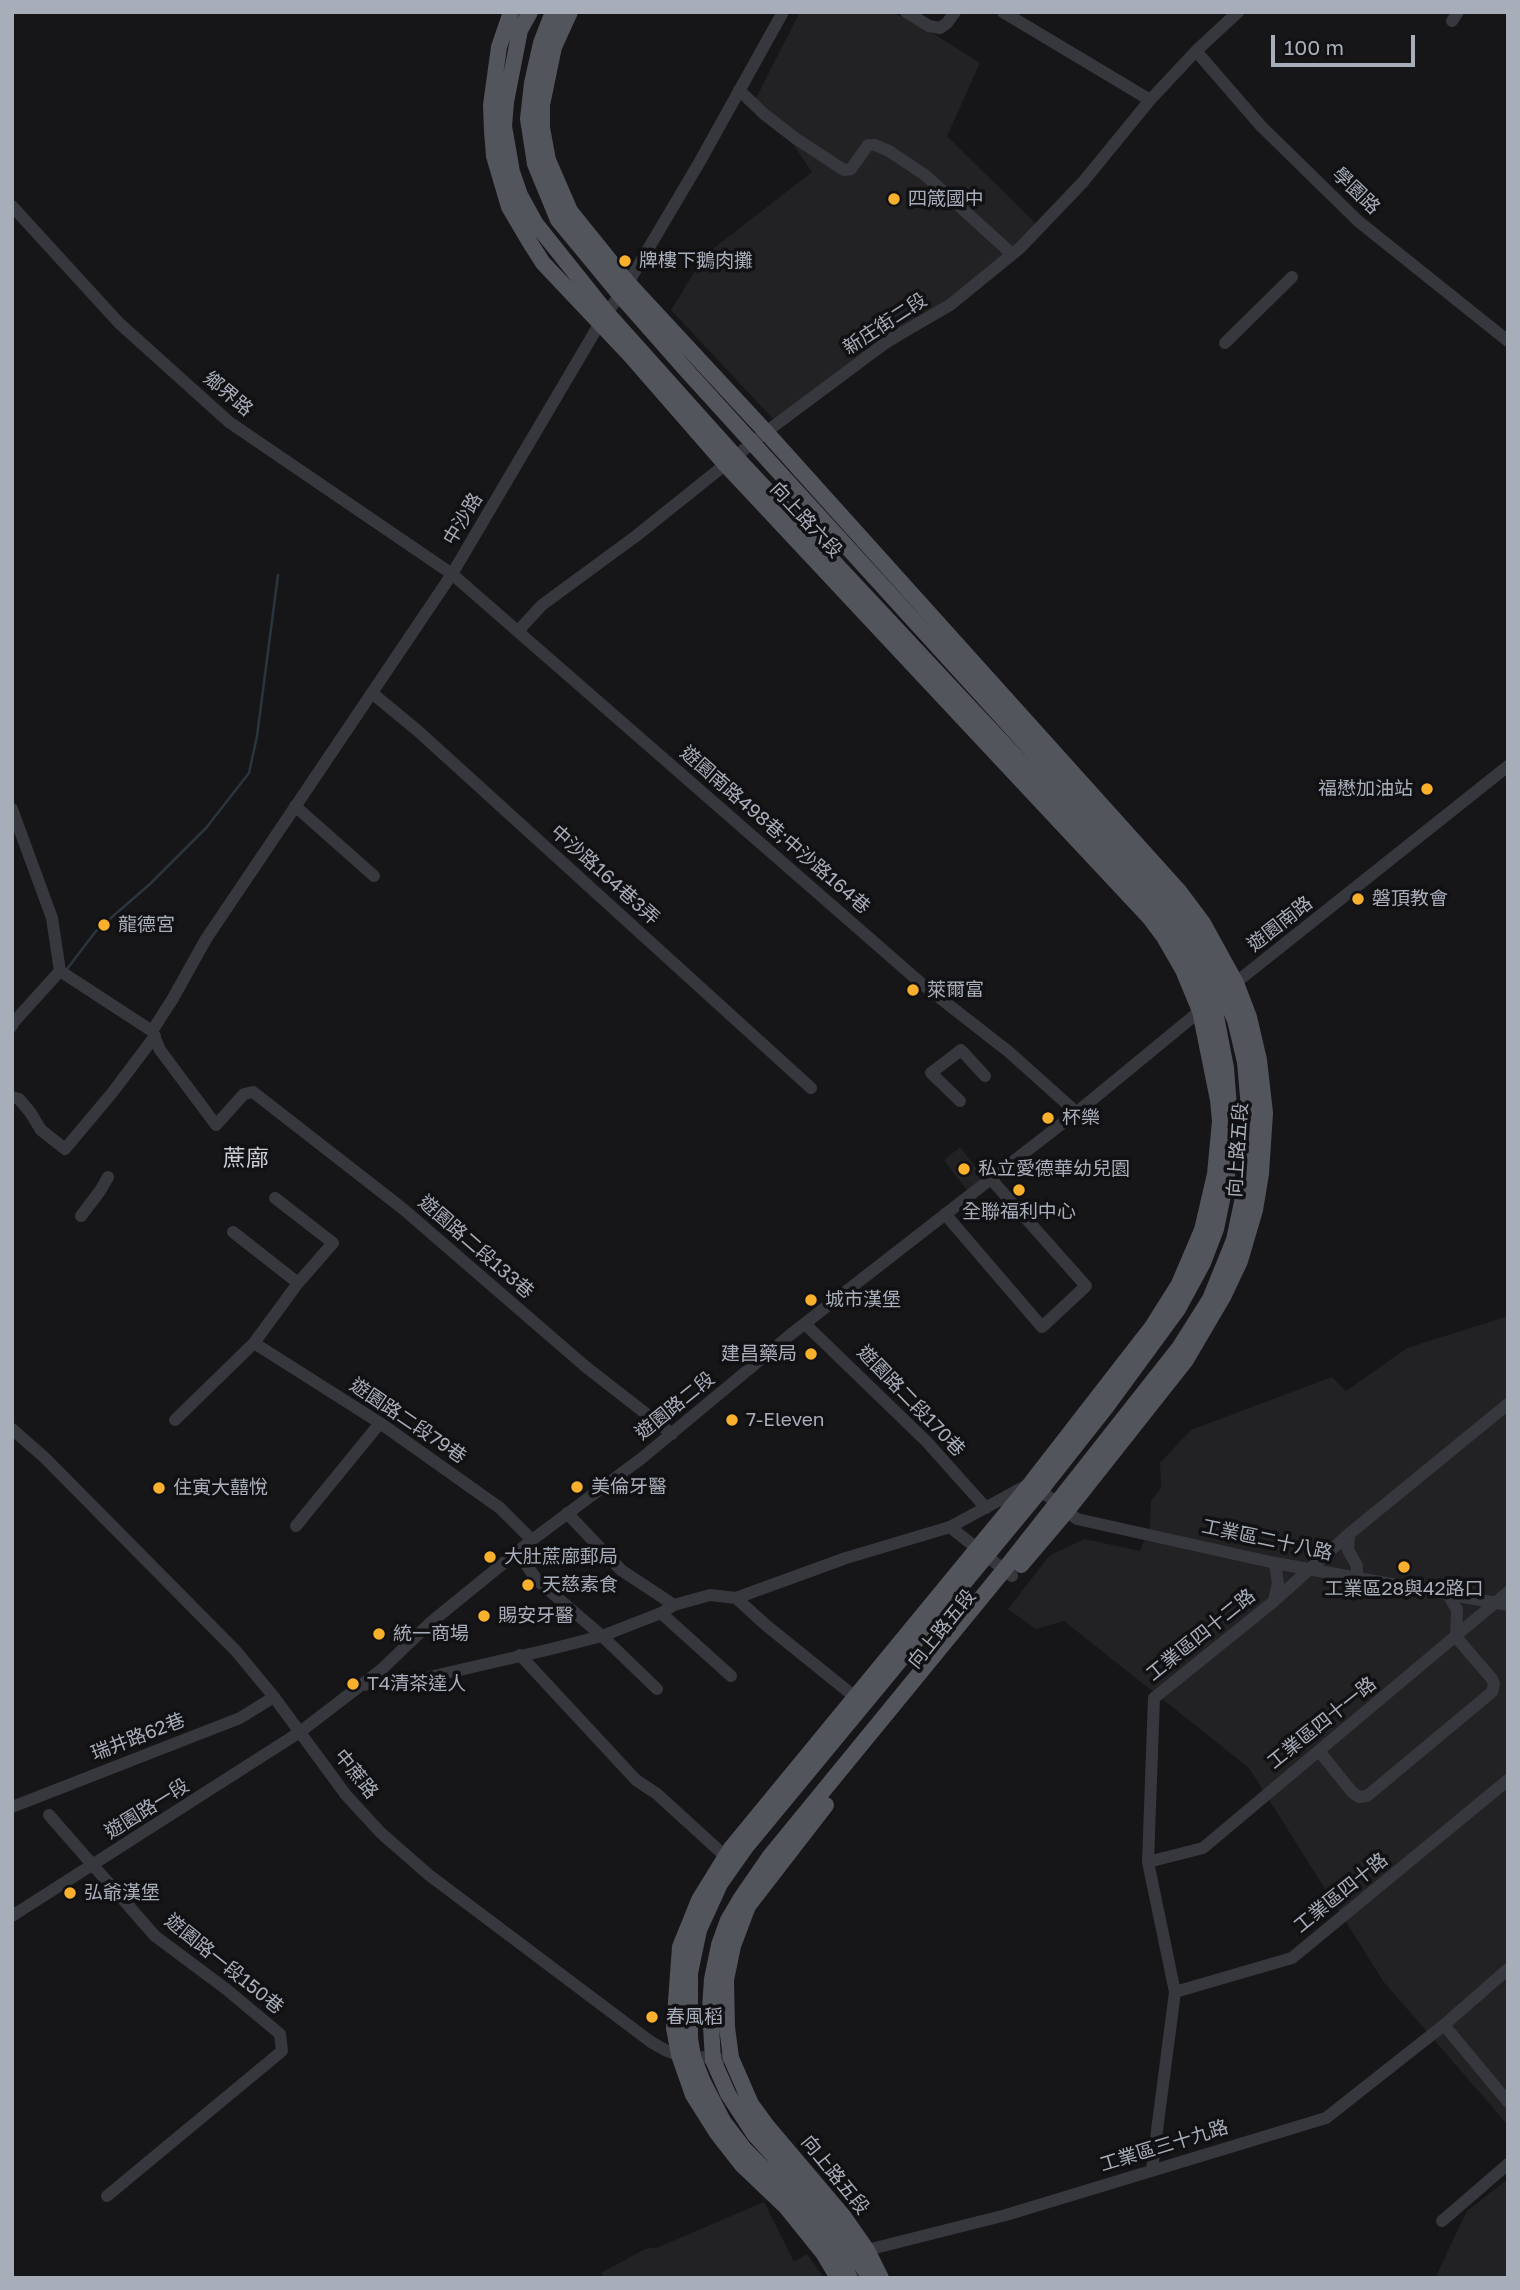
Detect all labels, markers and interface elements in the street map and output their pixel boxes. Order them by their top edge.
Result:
scale bar [1275,21,1418,65]
text: 100 m [1284,34,1344,60]
street label: 學園路 [1328,163,1384,219]
place label: 四箴國中 [908,188,984,210]
marker: 四箴國中 [886,191,902,207]
place label: 牌樓下鵝肉攤 [639,250,753,272]
marker: 牌樓下鵝肉攤 [617,253,633,269]
street label: 新庄街二段 [839,289,931,359]
street label: 鄉界路 [199,367,257,421]
street label: 向上路六段 [765,477,847,563]
street label: 中沙路 [439,489,487,549]
street label: 遊園南路498巷;中沙路164巷 [676,741,874,919]
place label: 福懋加油站 [1318,778,1413,800]
marker: 福懋加油站 [1419,781,1435,797]
street label: 中沙路164巷3弄 [546,820,664,930]
place label: 磐頂教會 [1372,888,1448,910]
marker: 磐頂教會 [1350,891,1366,907]
street label: 遊園南路 [1243,892,1317,956]
place label: 龍德宮 [118,914,175,936]
marker: 龍德宮 [96,917,112,933]
place label: 萊爾富 [927,979,984,1001]
marker: 萊爾富 [905,982,921,998]
street label: 向上路五段 [1223,1102,1253,1198]
place label: 杯樂 [1062,1107,1100,1129]
marker: 杯樂 [1040,1110,1056,1126]
district label: 蔗廍 [223,1145,269,1173]
place label: 私立愛德華幼兒園 [978,1158,1130,1180]
marker: 私立愛德華幼兒園 [956,1161,972,1177]
marker: 全聯福利中心 [1011,1182,1027,1198]
street label: 遊園路二段133巷 [414,1191,538,1303]
place label: 全聯福利中心 [962,1201,1076,1223]
place label: 城市漢堡 [825,1289,901,1311]
marker: 城市漢堡 [803,1292,819,1308]
street label: 遊園路二段170巷 [852,1341,970,1461]
place label: 建昌藥局 [721,1343,797,1365]
marker: 建昌藥局 [803,1346,819,1362]
street label: 遊園路二段 [631,1367,719,1445]
street label: 遊園路二段79巷 [345,1374,471,1468]
place label: 7-Eleven [746,1409,824,1431]
marker: 7-Eleven [724,1412,740,1428]
place label: 美倫牙醫 [591,1476,667,1498]
place label: 住寅大囍悅 [173,1477,268,1499]
marker: 美倫牙醫 [569,1479,585,1495]
marker: 住寅大囍悅 [151,1480,167,1496]
street label: 工業區二十八路 [1200,1515,1334,1565]
place label: 大肚蔗廍郵局 [504,1546,618,1568]
marker: 大肚蔗廍郵局 [482,1549,498,1565]
marker: 工業區28與42路口 [1396,1559,1412,1575]
place label: 天慈素食 [542,1574,618,1596]
marker: 天慈素食 [520,1577,536,1593]
place label: 工業區28與42路口 [1324,1578,1484,1600]
street label: 工業區四十二路 [1142,1584,1260,1686]
street label: 向上路五段 [903,1585,981,1673]
place label: 賜安牙醫 [498,1605,574,1627]
marker: 賜安牙醫 [476,1608,492,1624]
place label: 統一商場 [393,1623,469,1645]
marker: 統一商場 [371,1626,387,1642]
street label: 工業區四十一路 [1263,1672,1381,1774]
place label: T4清茶達人 [367,1673,466,1695]
marker: T4清茶達人 [345,1676,361,1692]
street label: 瑞井路62巷 [88,1709,188,1765]
street label: 中蔗路 [329,1745,383,1803]
street label: 遊園路一段 [101,1774,193,1844]
street label: 工業區四十路 [1290,1848,1392,1938]
place label: 弘爺漢堡 [84,1882,160,1904]
marker: 弘爺漢堡 [62,1885,78,1901]
street label: 遊園路一段150巷 [160,1909,288,2019]
place label: 春風稻 [666,2006,723,2028]
marker: 春風稻 [644,2009,660,2025]
street label: 工業區三十九路 [1097,2116,1231,2176]
street label: 向上路五段 [796,2131,874,2219]

